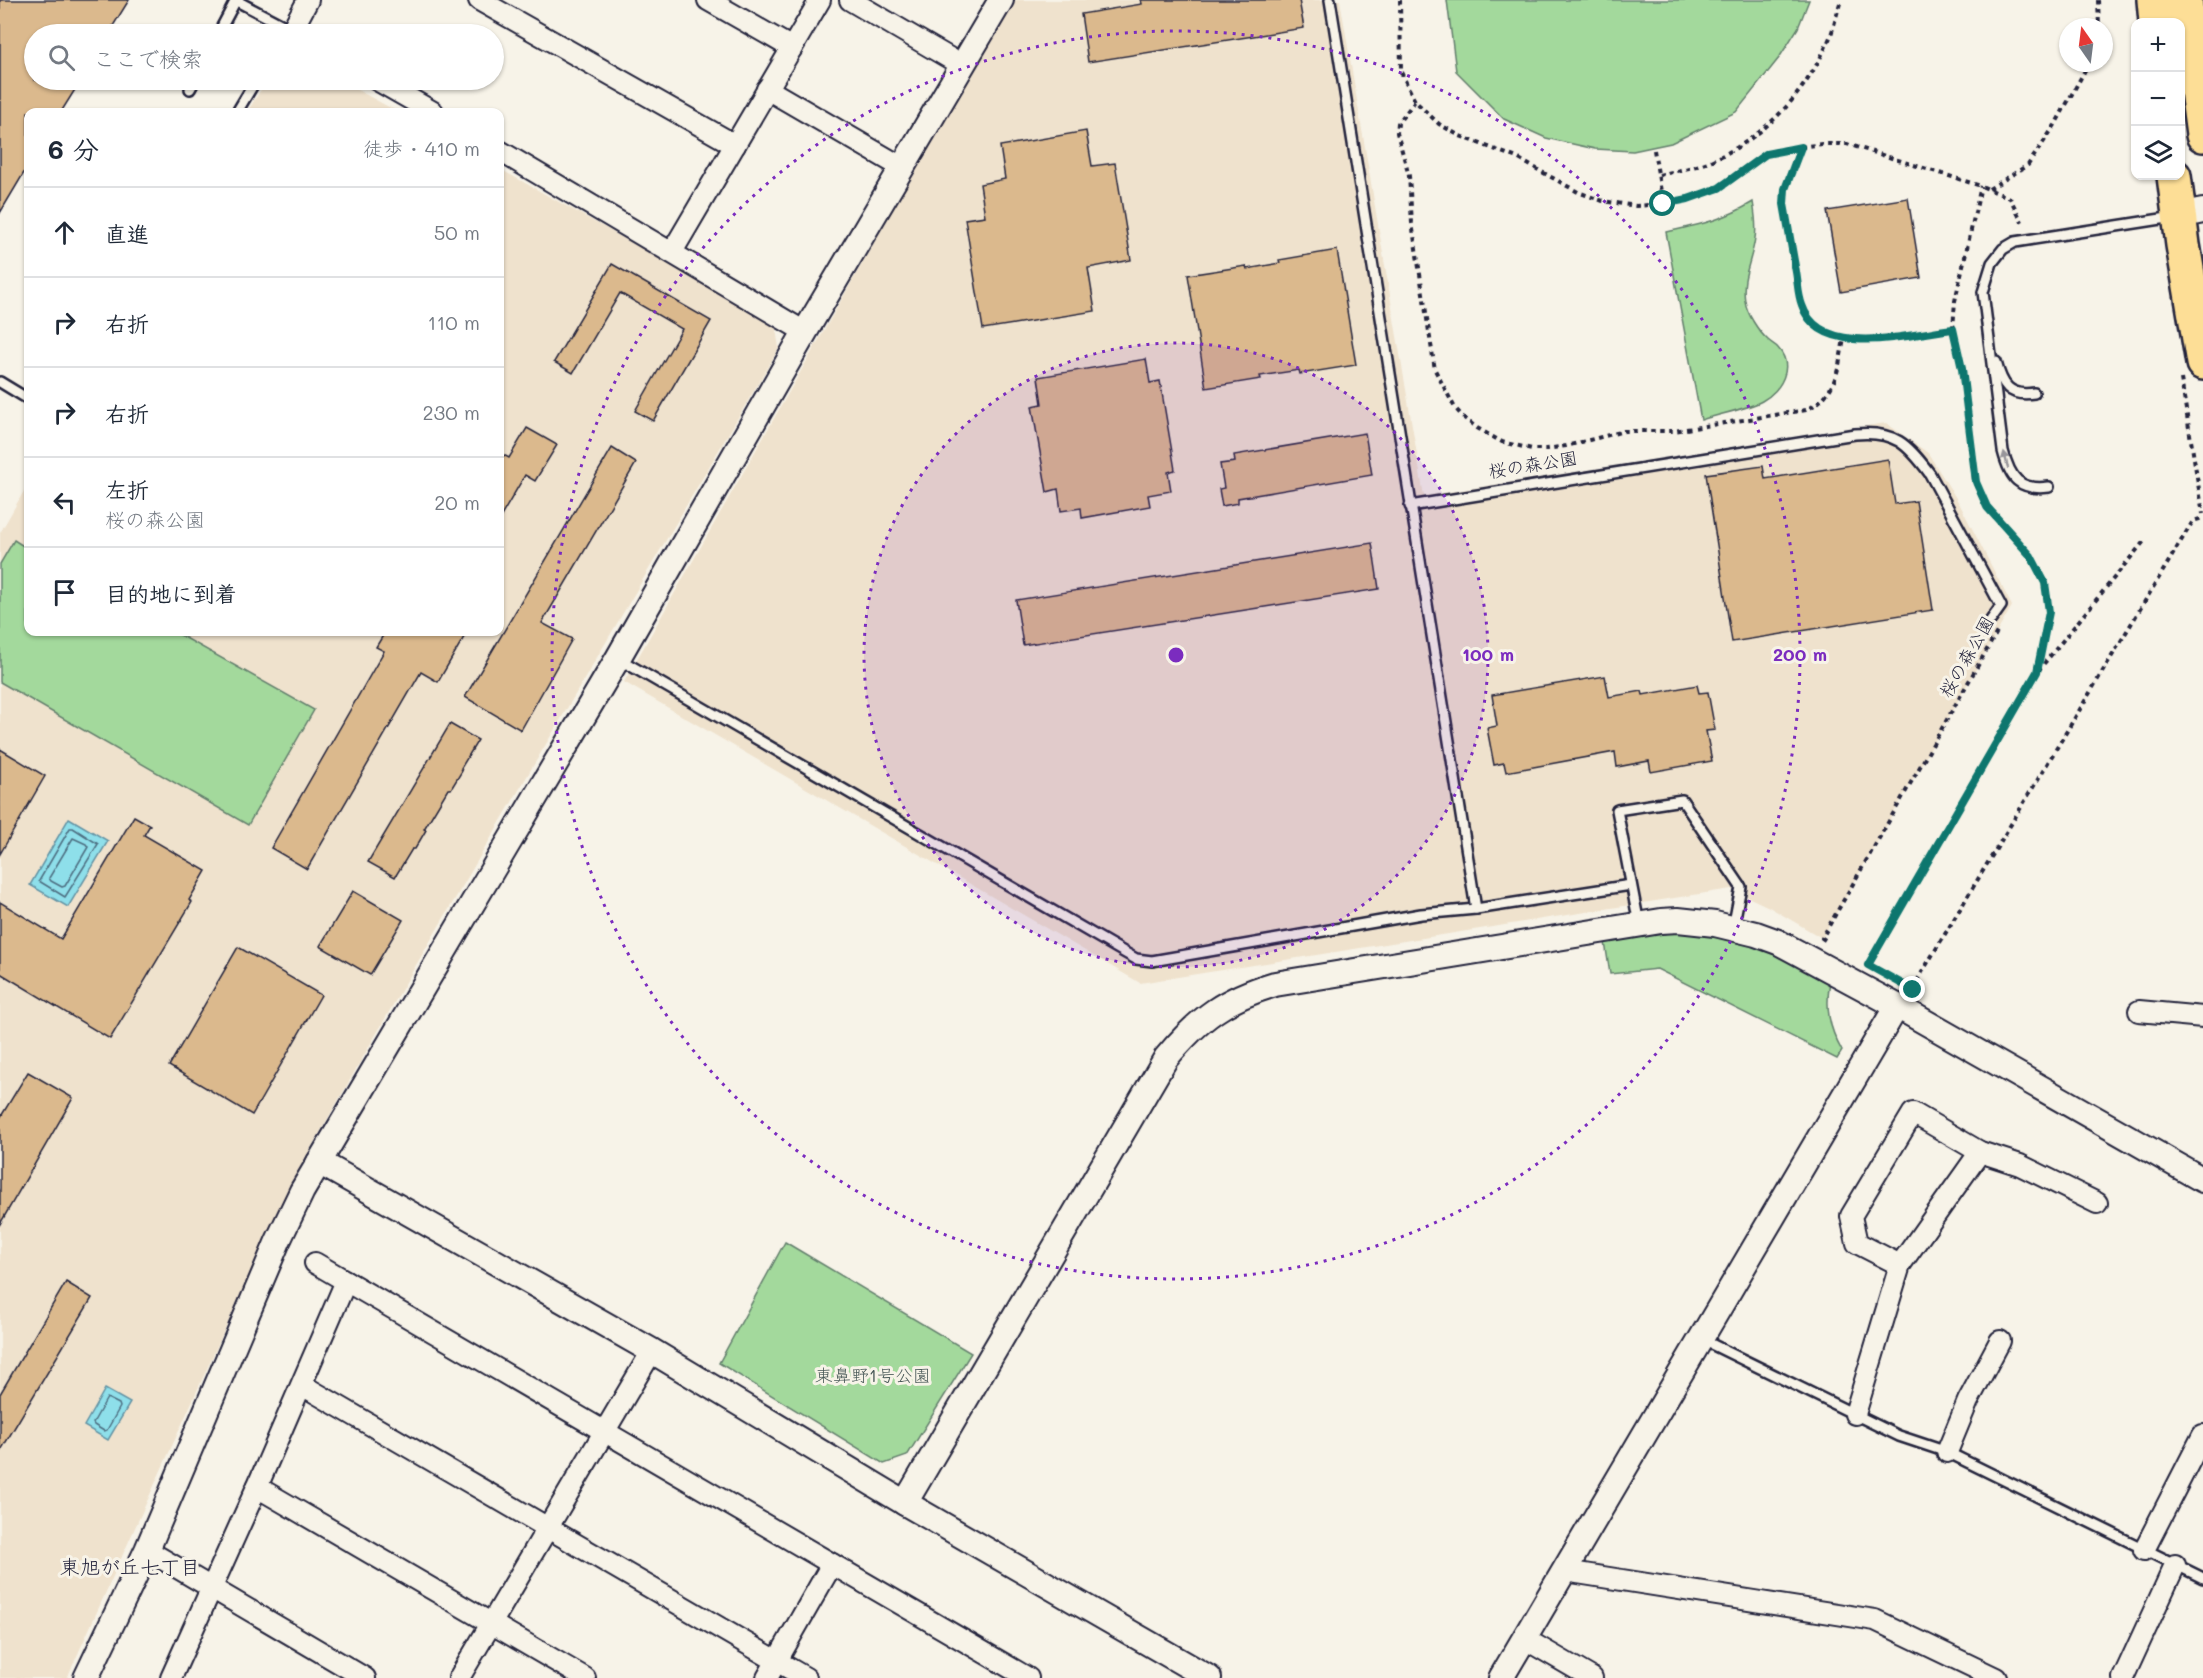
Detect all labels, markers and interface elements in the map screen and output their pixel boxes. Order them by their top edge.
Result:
north arrow [2059,18,2113,72]
map controls [2131,18,2185,180]
button: + [2131,18,2185,72]
search box [24,24,504,90]
icon: search [45,41,78,74]
text: ここで検索 [93,44,203,73]
button: − [2131,72,2185,126]
button: layers [2131,126,2185,180]
text: 6 分 [48,132,99,166]
text: 徒歩 · 410 m [363,135,480,161]
route start [1649,190,1675,216]
icon: ahead [48,216,81,249]
text: 直進 [105,219,149,248]
text: 50 m [434,219,480,245]
icon: right [48,306,81,339]
text: 右折 [105,309,149,338]
text: 110 m [427,309,480,335]
icon: right [48,396,81,429]
text: 右折 [105,399,149,428]
text: 230 m [422,399,480,425]
street label: 桜の森公園 [1487,445,1579,483]
one-way arrow [2000,450,2010,469]
text: 左折 [105,475,149,504]
icon: left [48,486,81,519]
text: 20 m [434,489,480,515]
text: 桜の森公園 [105,506,205,532]
icon: arrive [48,576,81,609]
text: 目的地に到着 [105,579,237,608]
street label: 桜の森公園 [1933,612,1999,701]
text: 100 m [1462,642,1514,666]
text: 200 m [1773,642,1827,666]
centre of rings [1166,645,1186,665]
route end [1899,976,1925,1002]
park label: 東鼻野1号公園 [815,1363,931,1387]
district label: 東旭が丘七丁目 [60,1553,200,1579]

